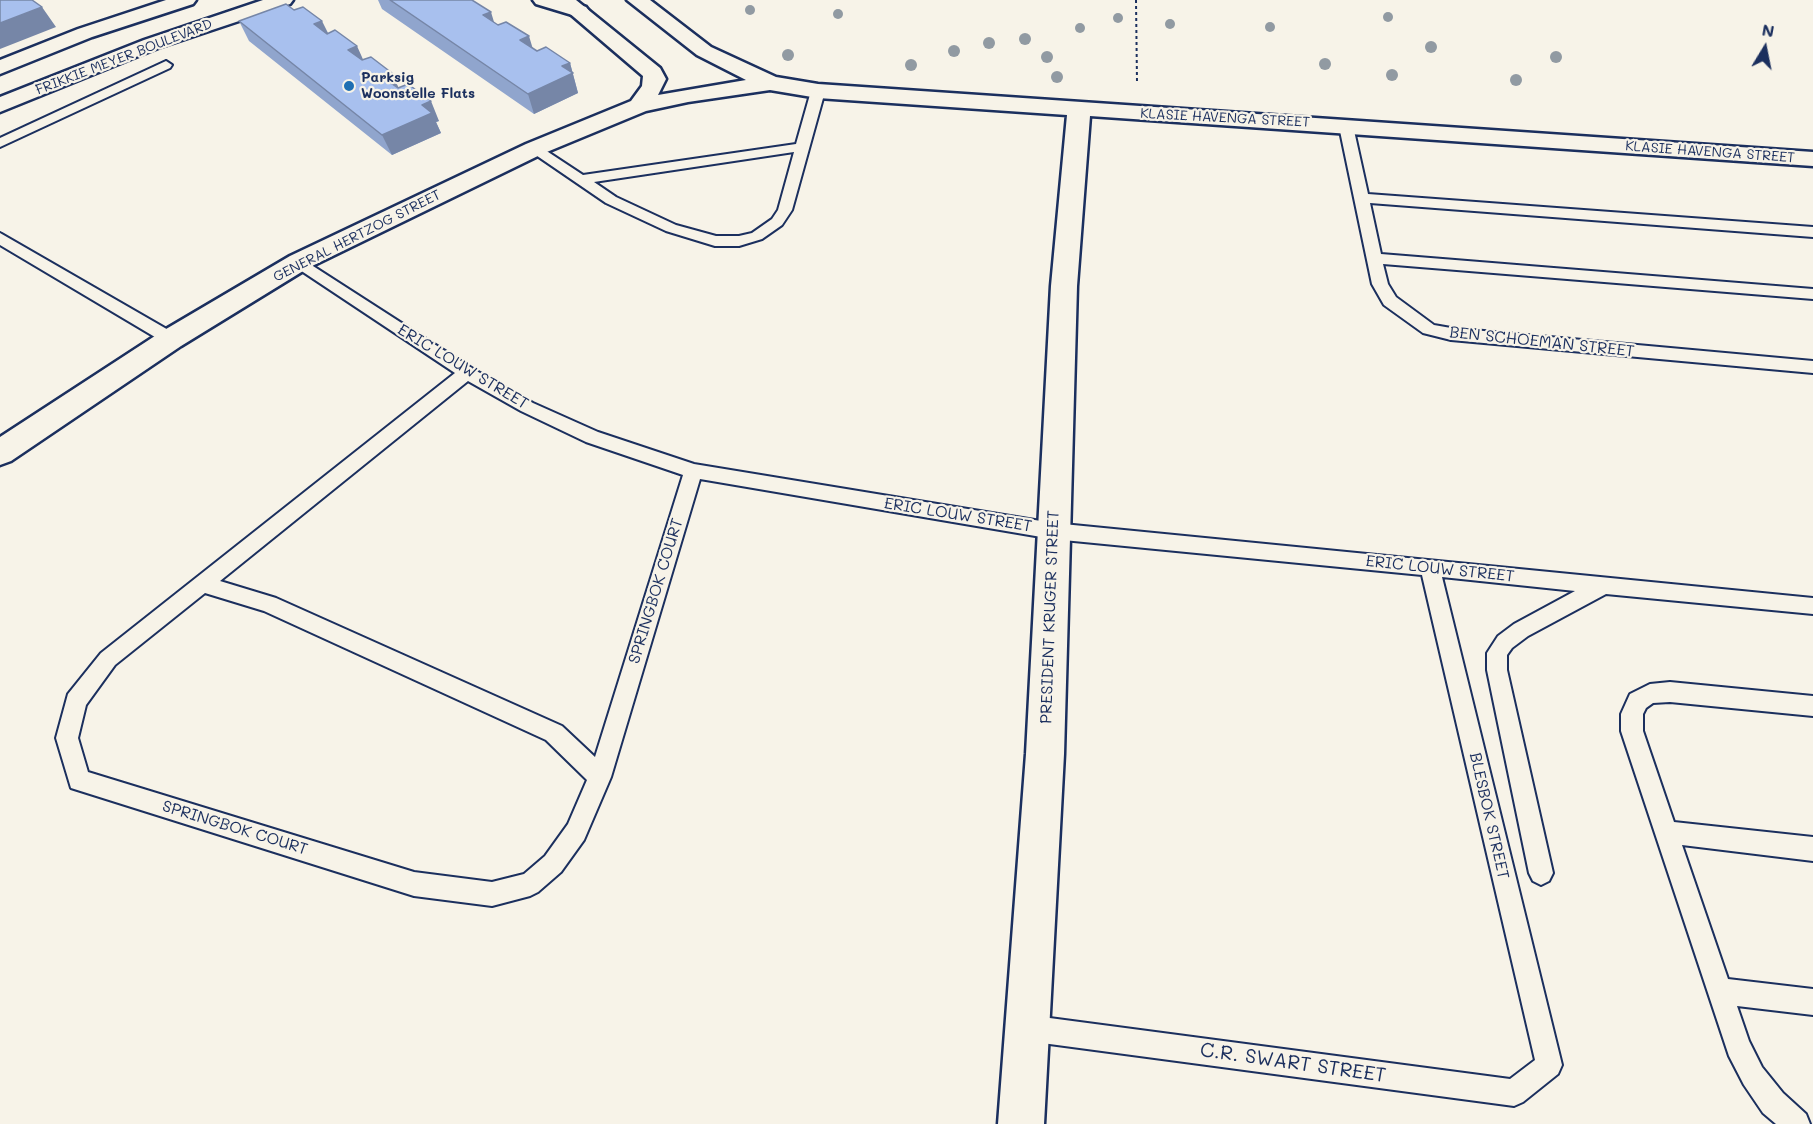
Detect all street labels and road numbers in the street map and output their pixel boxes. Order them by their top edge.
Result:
street label: FRIKKIE MEYER BOULEVARD [33,15,215,99]
street label: KLASIE HAVENGA STREET [1140,105,1310,131]
street label: KLASIE HAVENGA STREET [1625,138,1795,166]
street label: GENERAL HERTZOG STREET [270,186,444,286]
street label: ERIC LOUW STREET [394,320,532,414]
street label: BEN SCHOEMAN STREET [1449,323,1635,361]
street label: ERIC LOUW STREET [883,494,1033,536]
street label: PRESIDENT KRUGER STREET [1037,510,1063,724]
street label: SPRINGBOK COURT [625,516,687,666]
street label: ERIC LOUW STREET [1365,552,1515,586]
street label: BLESBOK STREET [1465,751,1513,881]
street label: SPRINGBOK COURT [160,797,310,859]
street label: C.R. SWART STREET [1198,1038,1388,1088]

